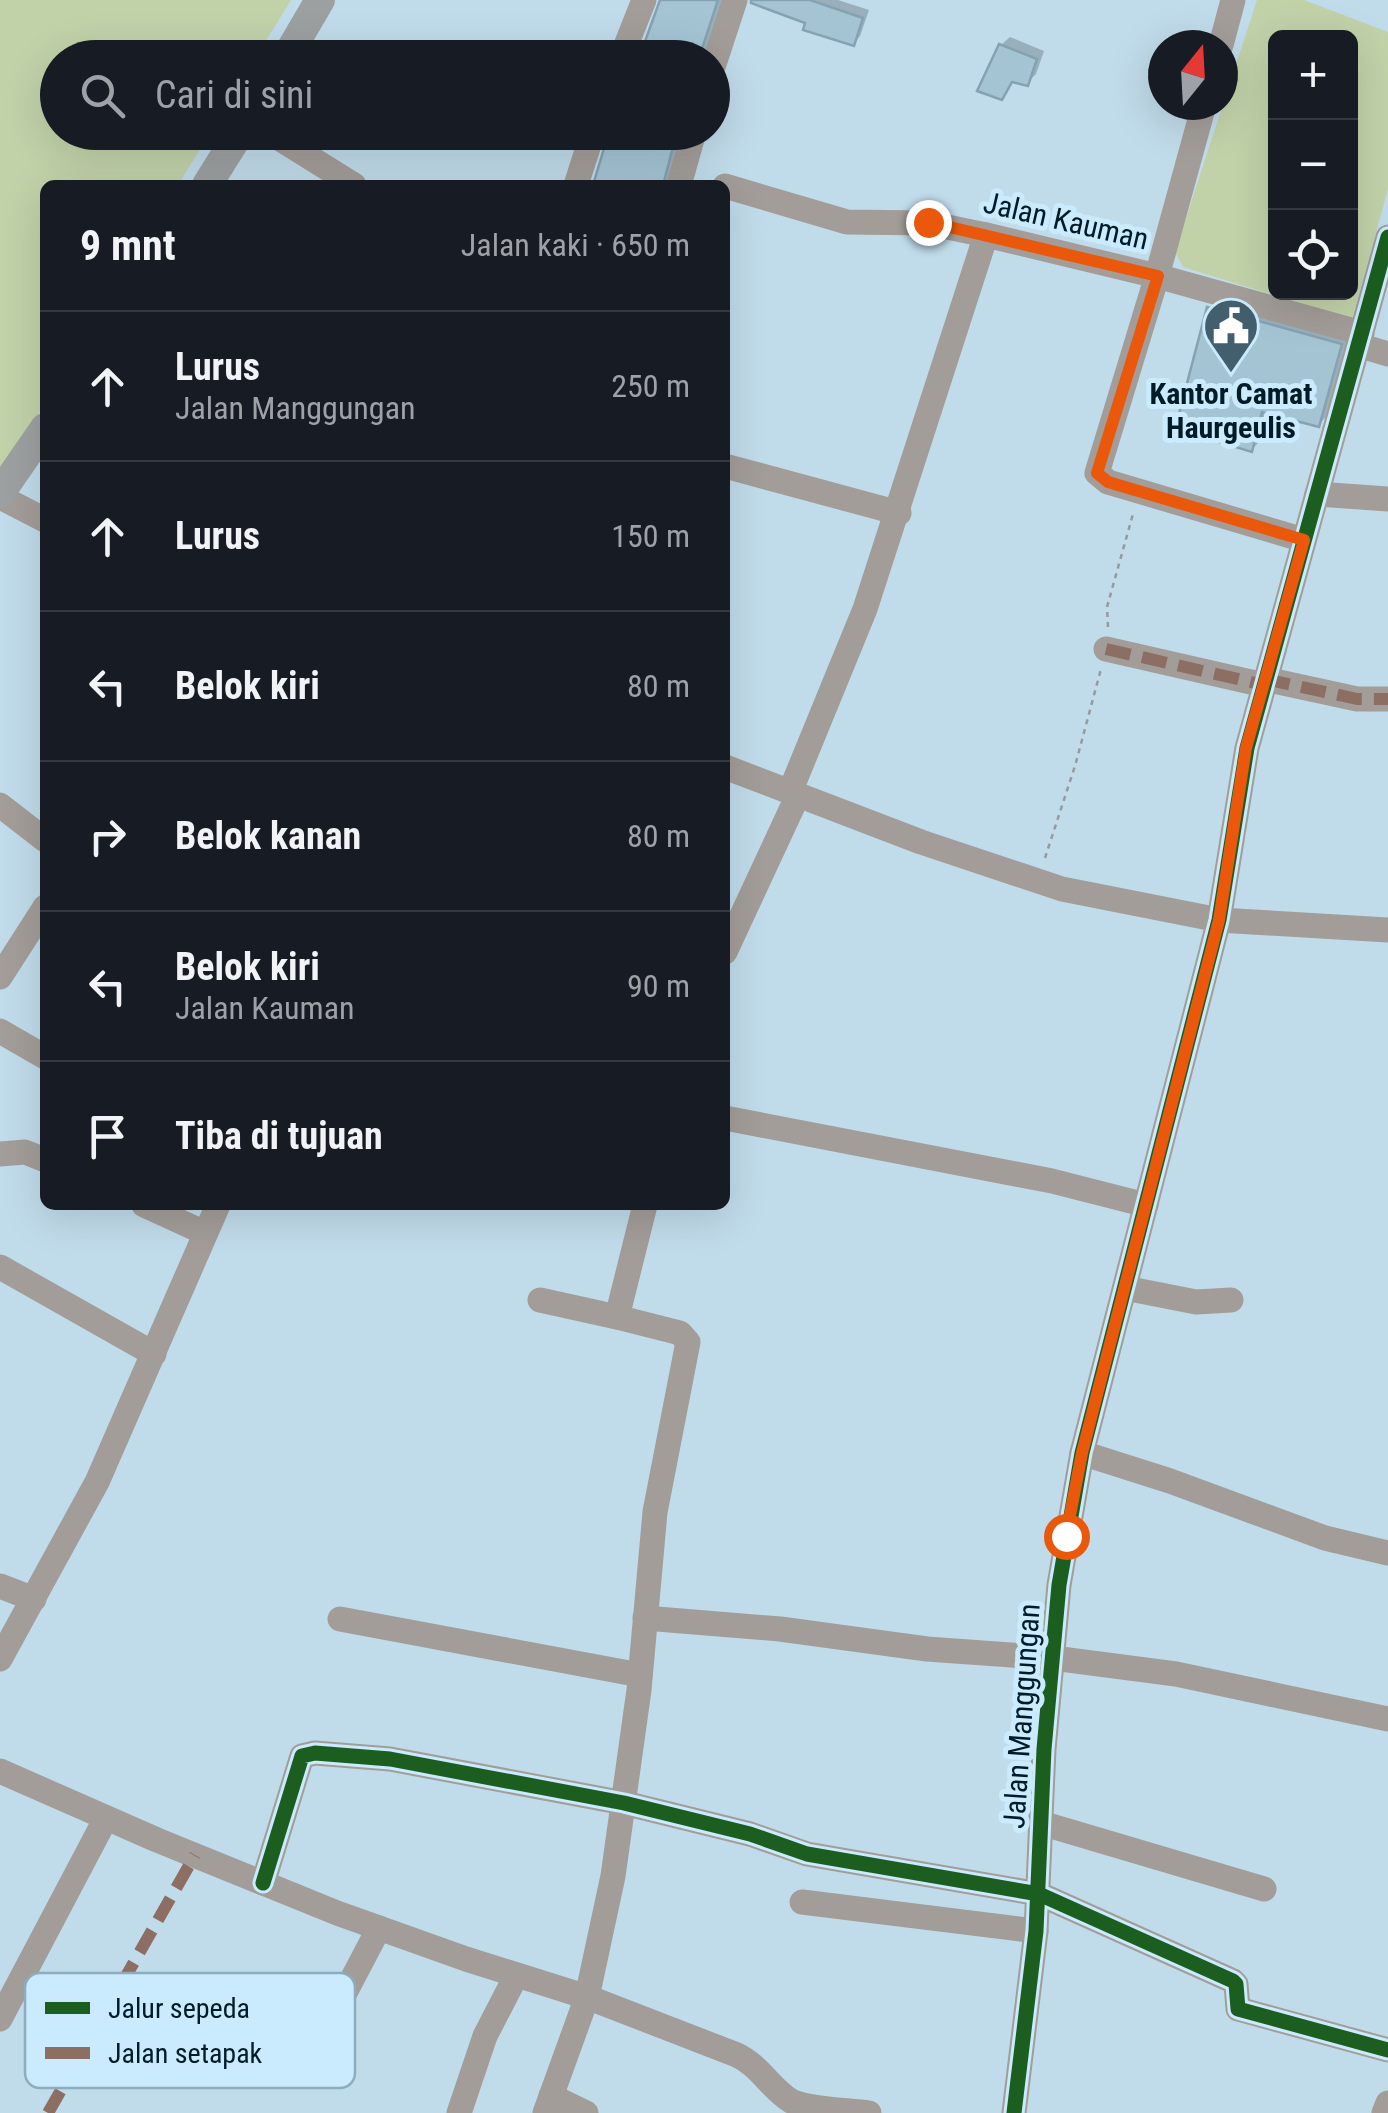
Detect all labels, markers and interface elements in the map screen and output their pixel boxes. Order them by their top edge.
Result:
north arrow [1148,30,1238,120]
map controls [1268,30,1358,300]
button: + [1268,30,1358,120]
search box [40,40,730,150]
icon: search [75,68,130,123]
text: Cari di sini [155,73,313,117]
button: − [1268,120,1358,210]
street label: Jalan Kauman [980,185,1152,256]
route end [906,200,952,246]
button: locate [1268,210,1358,300]
text: 9 mnt [80,221,176,270]
text: Jalan kaki · 650 m [461,226,690,264]
public building icon: Kantor Camat Haurgeulis [1201,296,1261,375]
text: Lurus [175,345,260,389]
icon: ahead [80,359,135,414]
text: 250 m [611,367,690,405]
place label: Kantor Camat Haurgeulis [1150,376,1312,445]
text: Jalan Manggungan [175,389,415,427]
icon: ahead [80,509,135,564]
text: Lurus [175,514,260,558]
text: 150 m [611,517,690,555]
icon: left [80,659,135,714]
text: Belok kiri [175,664,320,708]
text: 80 m [627,667,690,705]
icon: right [80,809,135,864]
text: Belok kanan [175,814,361,858]
text: 80 m [627,817,690,855]
text: Belok kiri [175,945,320,989]
icon: left [80,959,135,1014]
text: 90 m [627,967,690,1005]
text: Jalan Kauman [175,989,354,1027]
icon: arrive [80,1109,135,1164]
text: Tiba di tujuan [175,1114,383,1158]
route start [1044,1514,1090,1560]
street label: Jalan Manggungan [996,1602,1047,1830]
legend [25,1973,355,2088]
text: Jalur sepeda [108,1992,250,2025]
text: Jalan setapak [108,2037,263,2070]

